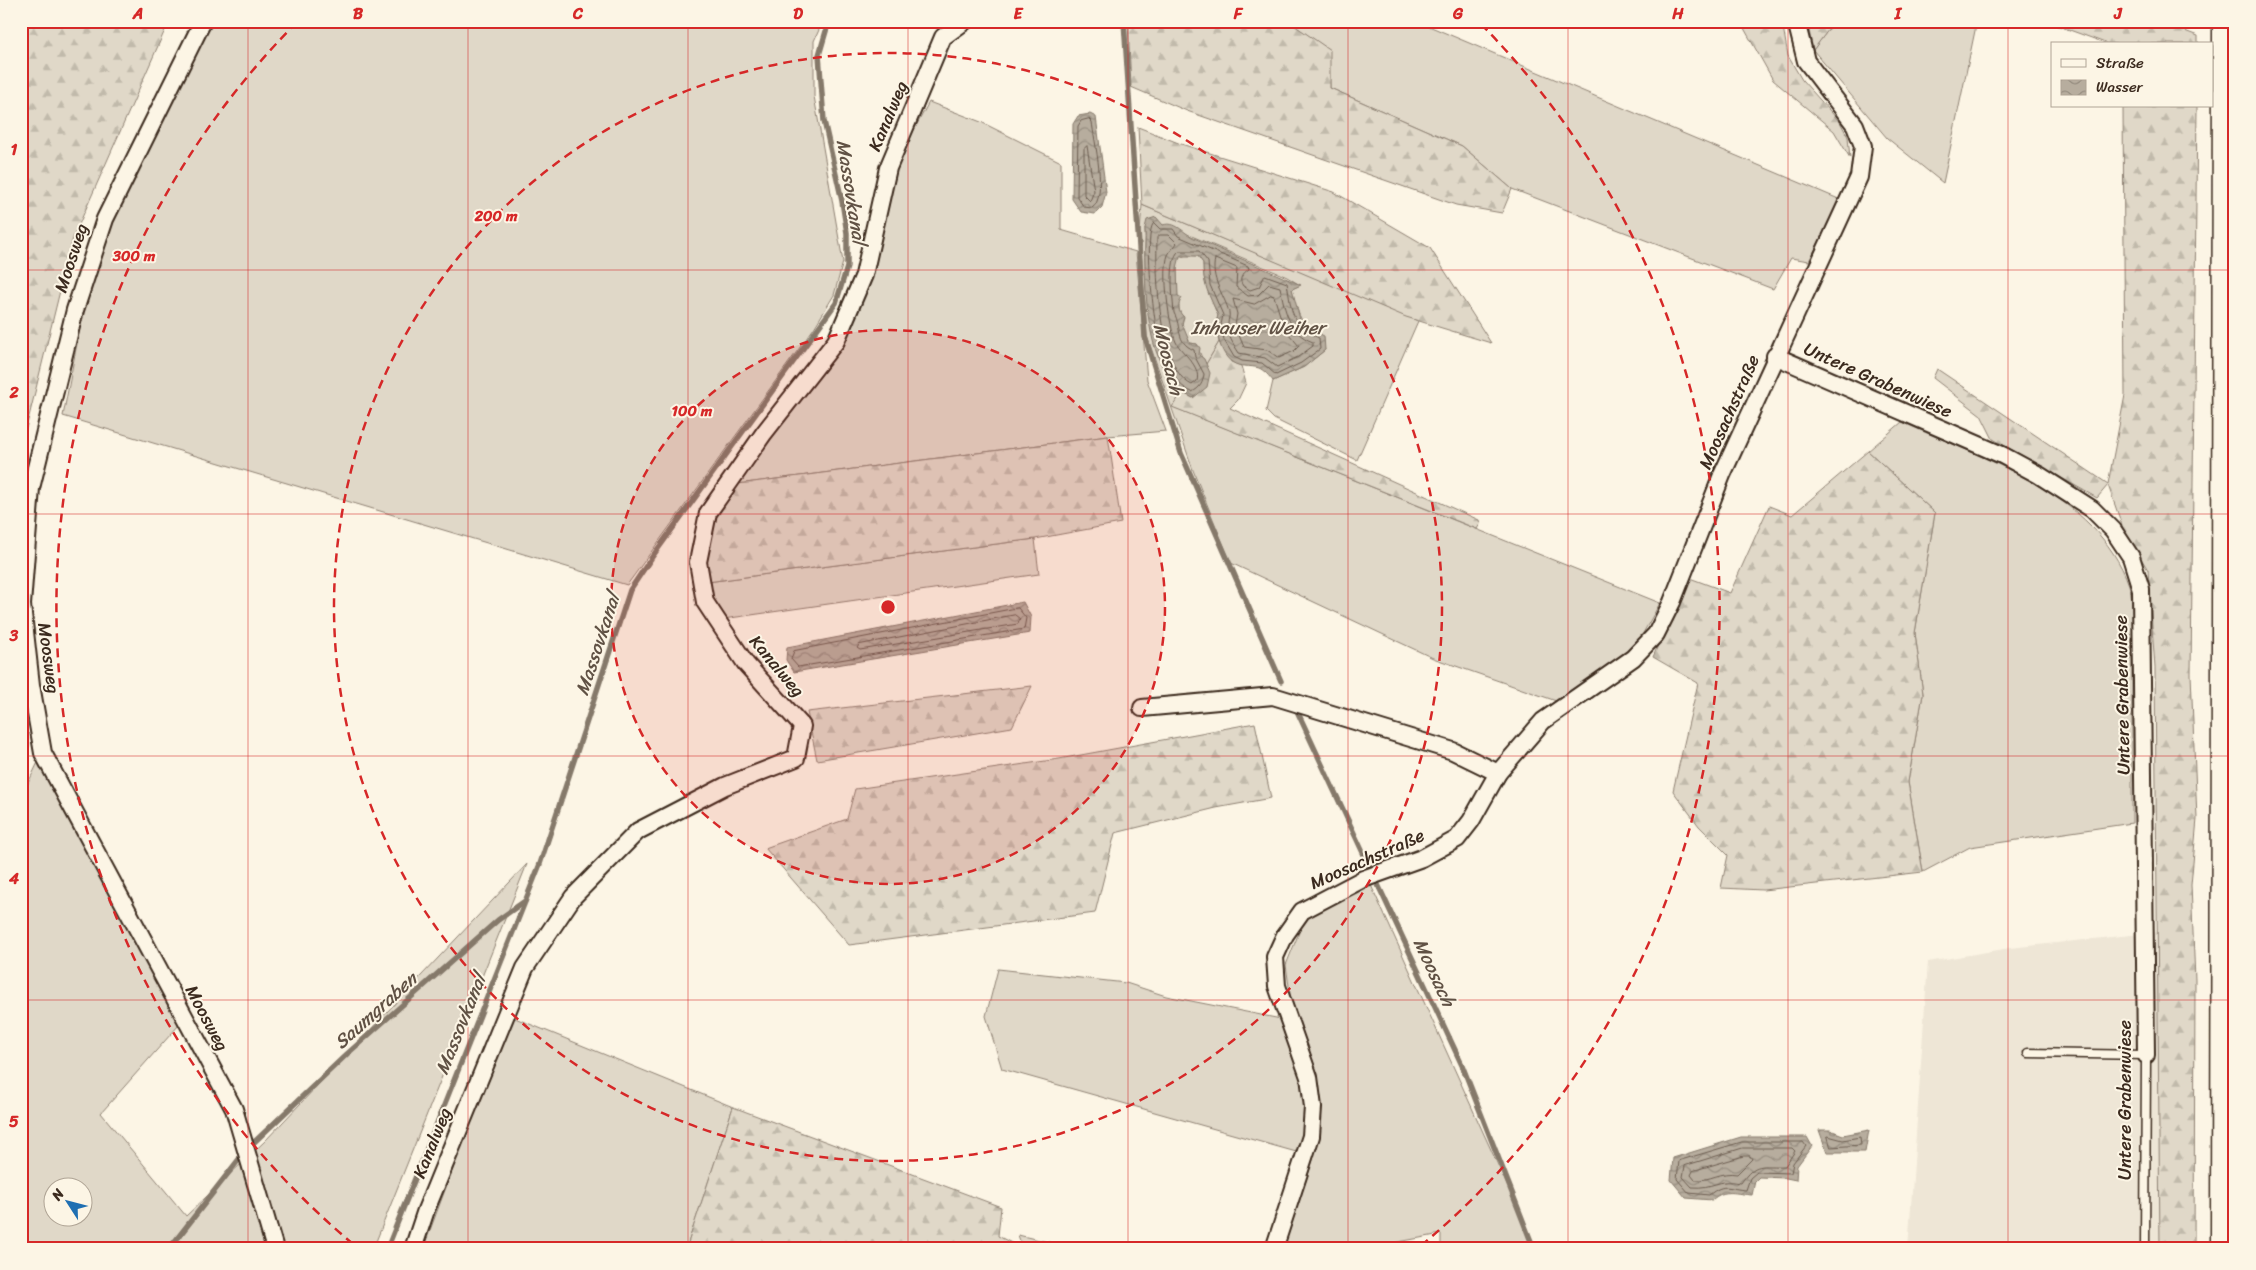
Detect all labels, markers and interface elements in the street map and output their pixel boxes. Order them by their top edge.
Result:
text: A [132,0,143,28]
text: B [353,0,364,28]
text: C [572,0,584,28]
text: D [793,0,803,28]
text: E [1014,0,1024,28]
text: F [1233,0,1244,28]
text: G [1452,0,1464,28]
text: H [1671,0,1684,28]
text: I [1894,0,1903,28]
text: J [2113,0,2123,28]
legend [2051,42,2214,108]
text: Straße [2096,50,2144,76]
text: Wasser [2096,74,2144,100]
street label: Kanalweg [859,76,917,156]
text: 1 [11,135,18,164]
water label: Massovkanal [827,137,877,251]
text: 200 m [473,203,518,229]
street label: Moosweg [45,219,97,297]
text: 300 m [112,243,156,269]
water label: Inhauser Weiher [1190,311,1328,344]
water label: Moosach [1144,320,1194,400]
street label: Untere Grabenwiese [1798,333,1958,427]
street label: Moosachstraße [1689,349,1769,475]
text: 2 [8,378,19,407]
text: 100 m [672,398,713,424]
water label: Massovkanal [565,584,631,700]
centre of rings [879,598,897,616]
street label: Untere Grabenwiese [2105,615,2139,775]
street label: Moosweg [28,620,70,696]
text: 3 [9,621,19,650]
street label: Kanalweg [741,627,813,705]
street label: Moosachstraße [1304,819,1430,899]
text: 4 [8,864,19,893]
water label: Moosach [1404,932,1466,1014]
water label: Saumgraben [326,962,426,1057]
water label: Massovkanal [425,965,497,1079]
street label: Moosweg [176,979,238,1057]
street label: Untere Grabenwiese [2109,1020,2141,1180]
street label: Kanalweg [403,1103,461,1183]
text: 5 [9,1107,19,1136]
north arrow [42,1178,92,1228]
text: N [44,1183,71,1207]

